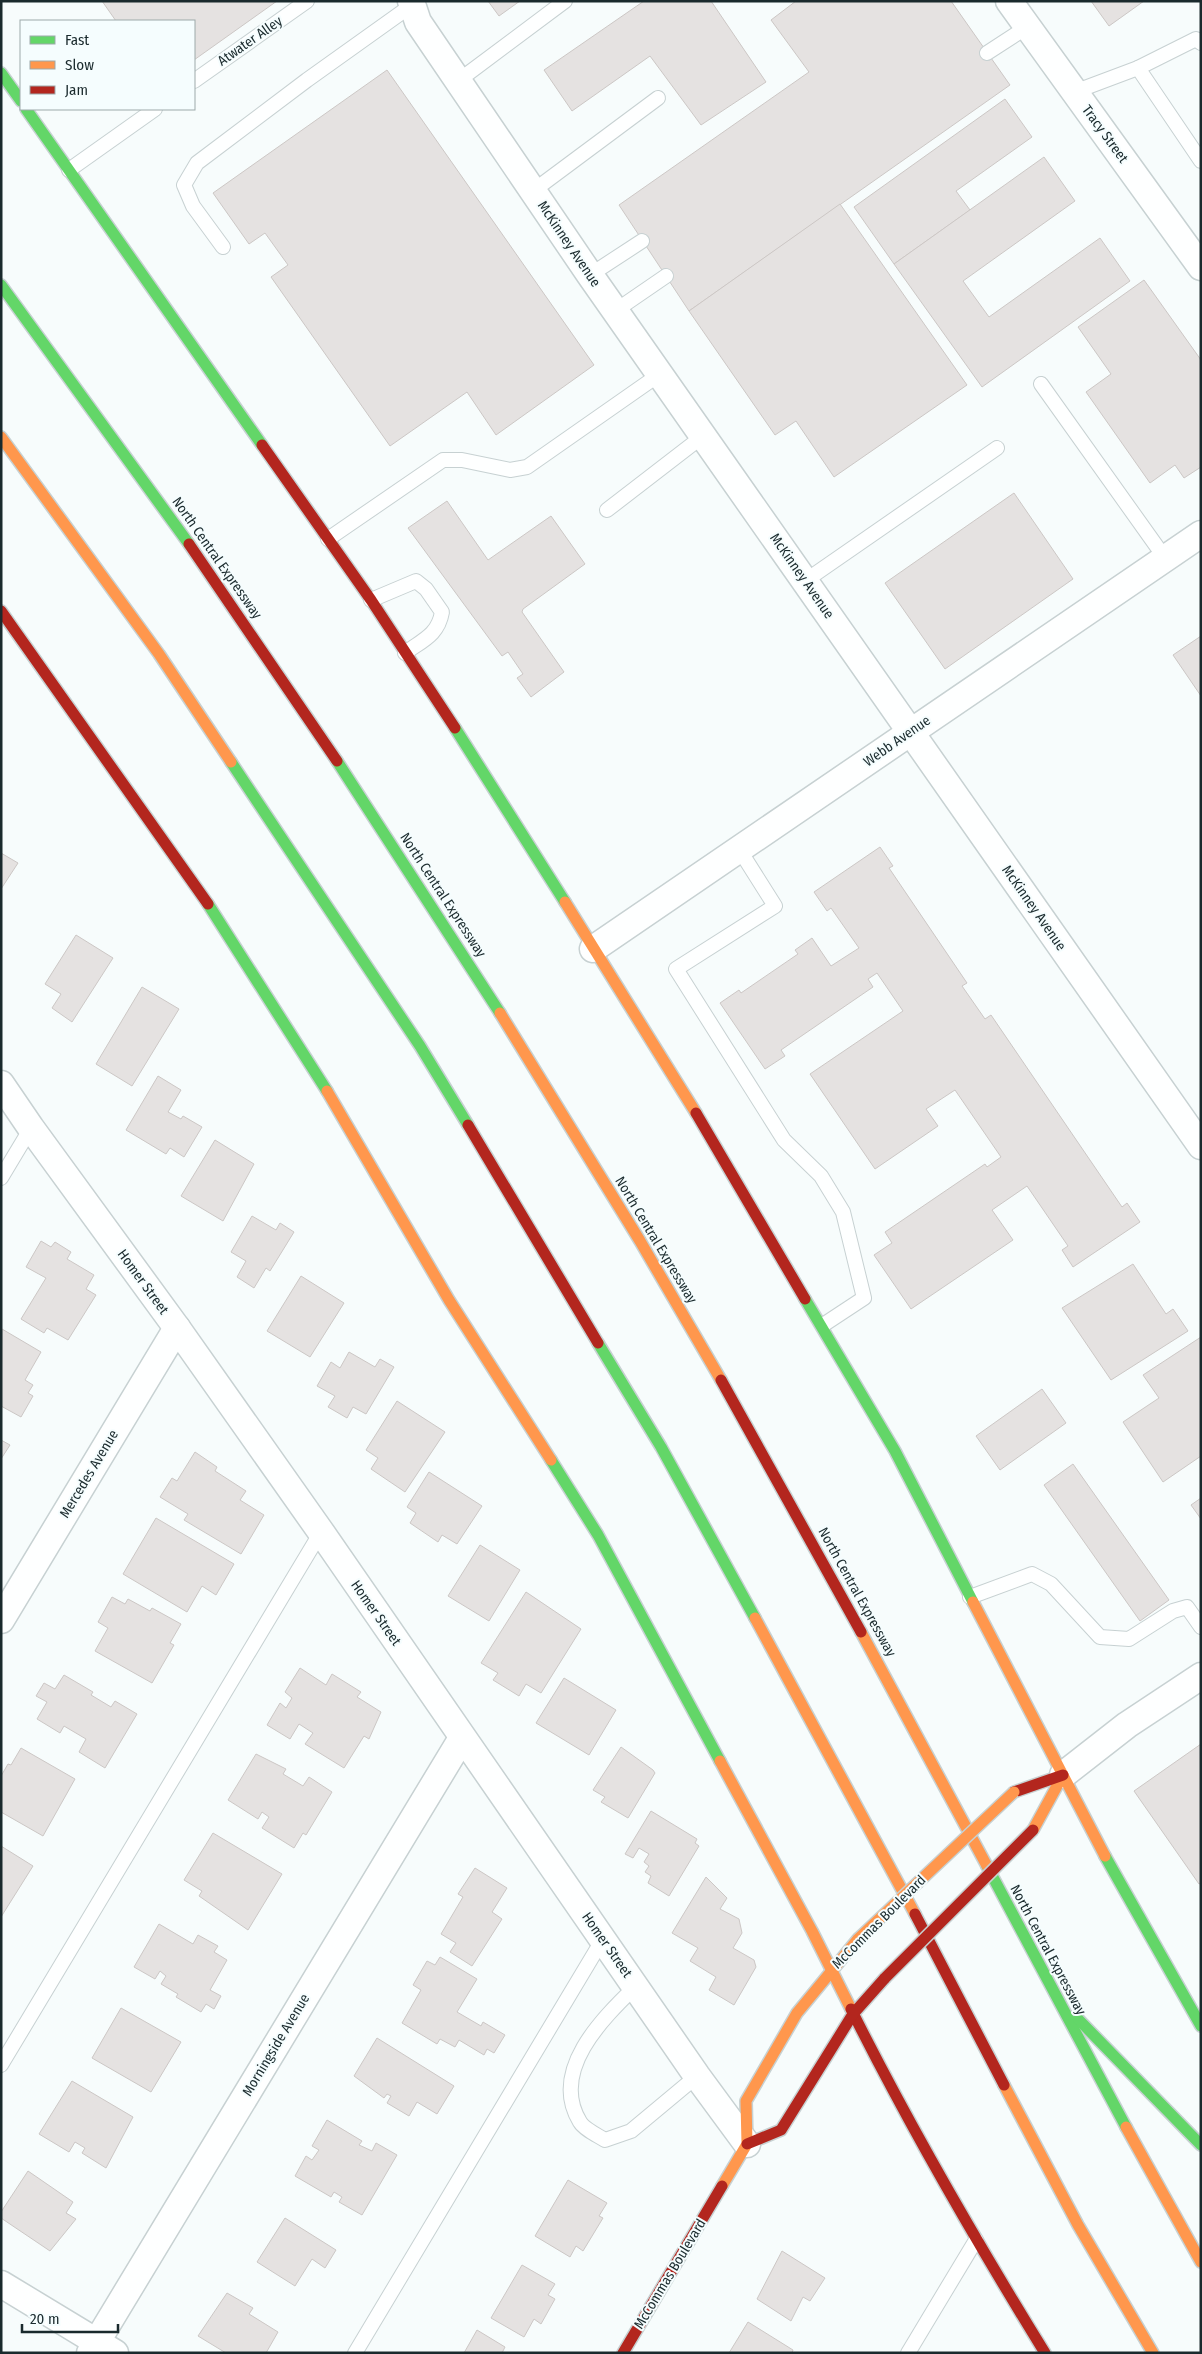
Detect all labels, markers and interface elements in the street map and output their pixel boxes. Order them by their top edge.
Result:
street label: Atwater Alley [214,12,286,69]
legend [20,20,195,110]
text: Fast [65,31,89,49]
text: Slow [65,56,94,74]
text: Jam [65,81,88,99]
street label: Tracy Street [1078,102,1132,167]
street label: McKinney Avenue [534,198,604,290]
street label: North Central Expressway [168,494,266,623]
street label: McKinney Avenue [766,530,838,622]
street label: Webb Avenue [860,712,934,770]
street label: North Central Expressway [396,830,490,961]
street label: McKinney Avenue [998,862,1070,954]
street label: North Central Expressway [611,1173,701,1307]
street label: Homer Street [114,1246,172,1318]
street label: Mercedes Avenue [56,1427,122,1521]
street label: North Central Expressway [814,1524,900,1660]
street label: Homer Street [347,1577,405,1649]
street label: McCommas Boulevard [829,1872,929,1972]
street label: North Central Expressway [1006,1882,1090,2019]
street label: Homer Street [578,1909,636,1981]
street label: Morningside Avenue [239,1991,313,2099]
street label: McCommas Boulevard [630,2216,710,2332]
scale bar [22,2302,119,2334]
text: 20 m [30,2310,60,2328]

